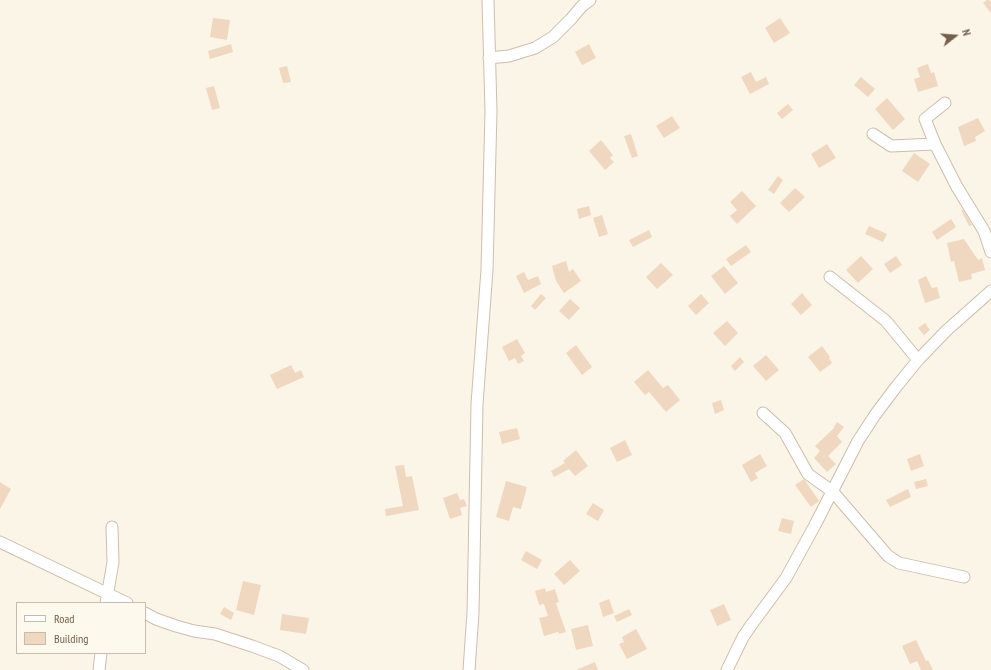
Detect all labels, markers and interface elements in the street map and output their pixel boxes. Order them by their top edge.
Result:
north arrow [935,16,975,56]
text: N [959,28,974,37]
legend [16,602,146,654]
text: Road [54,611,74,626]
text: Building [54,631,89,646]

